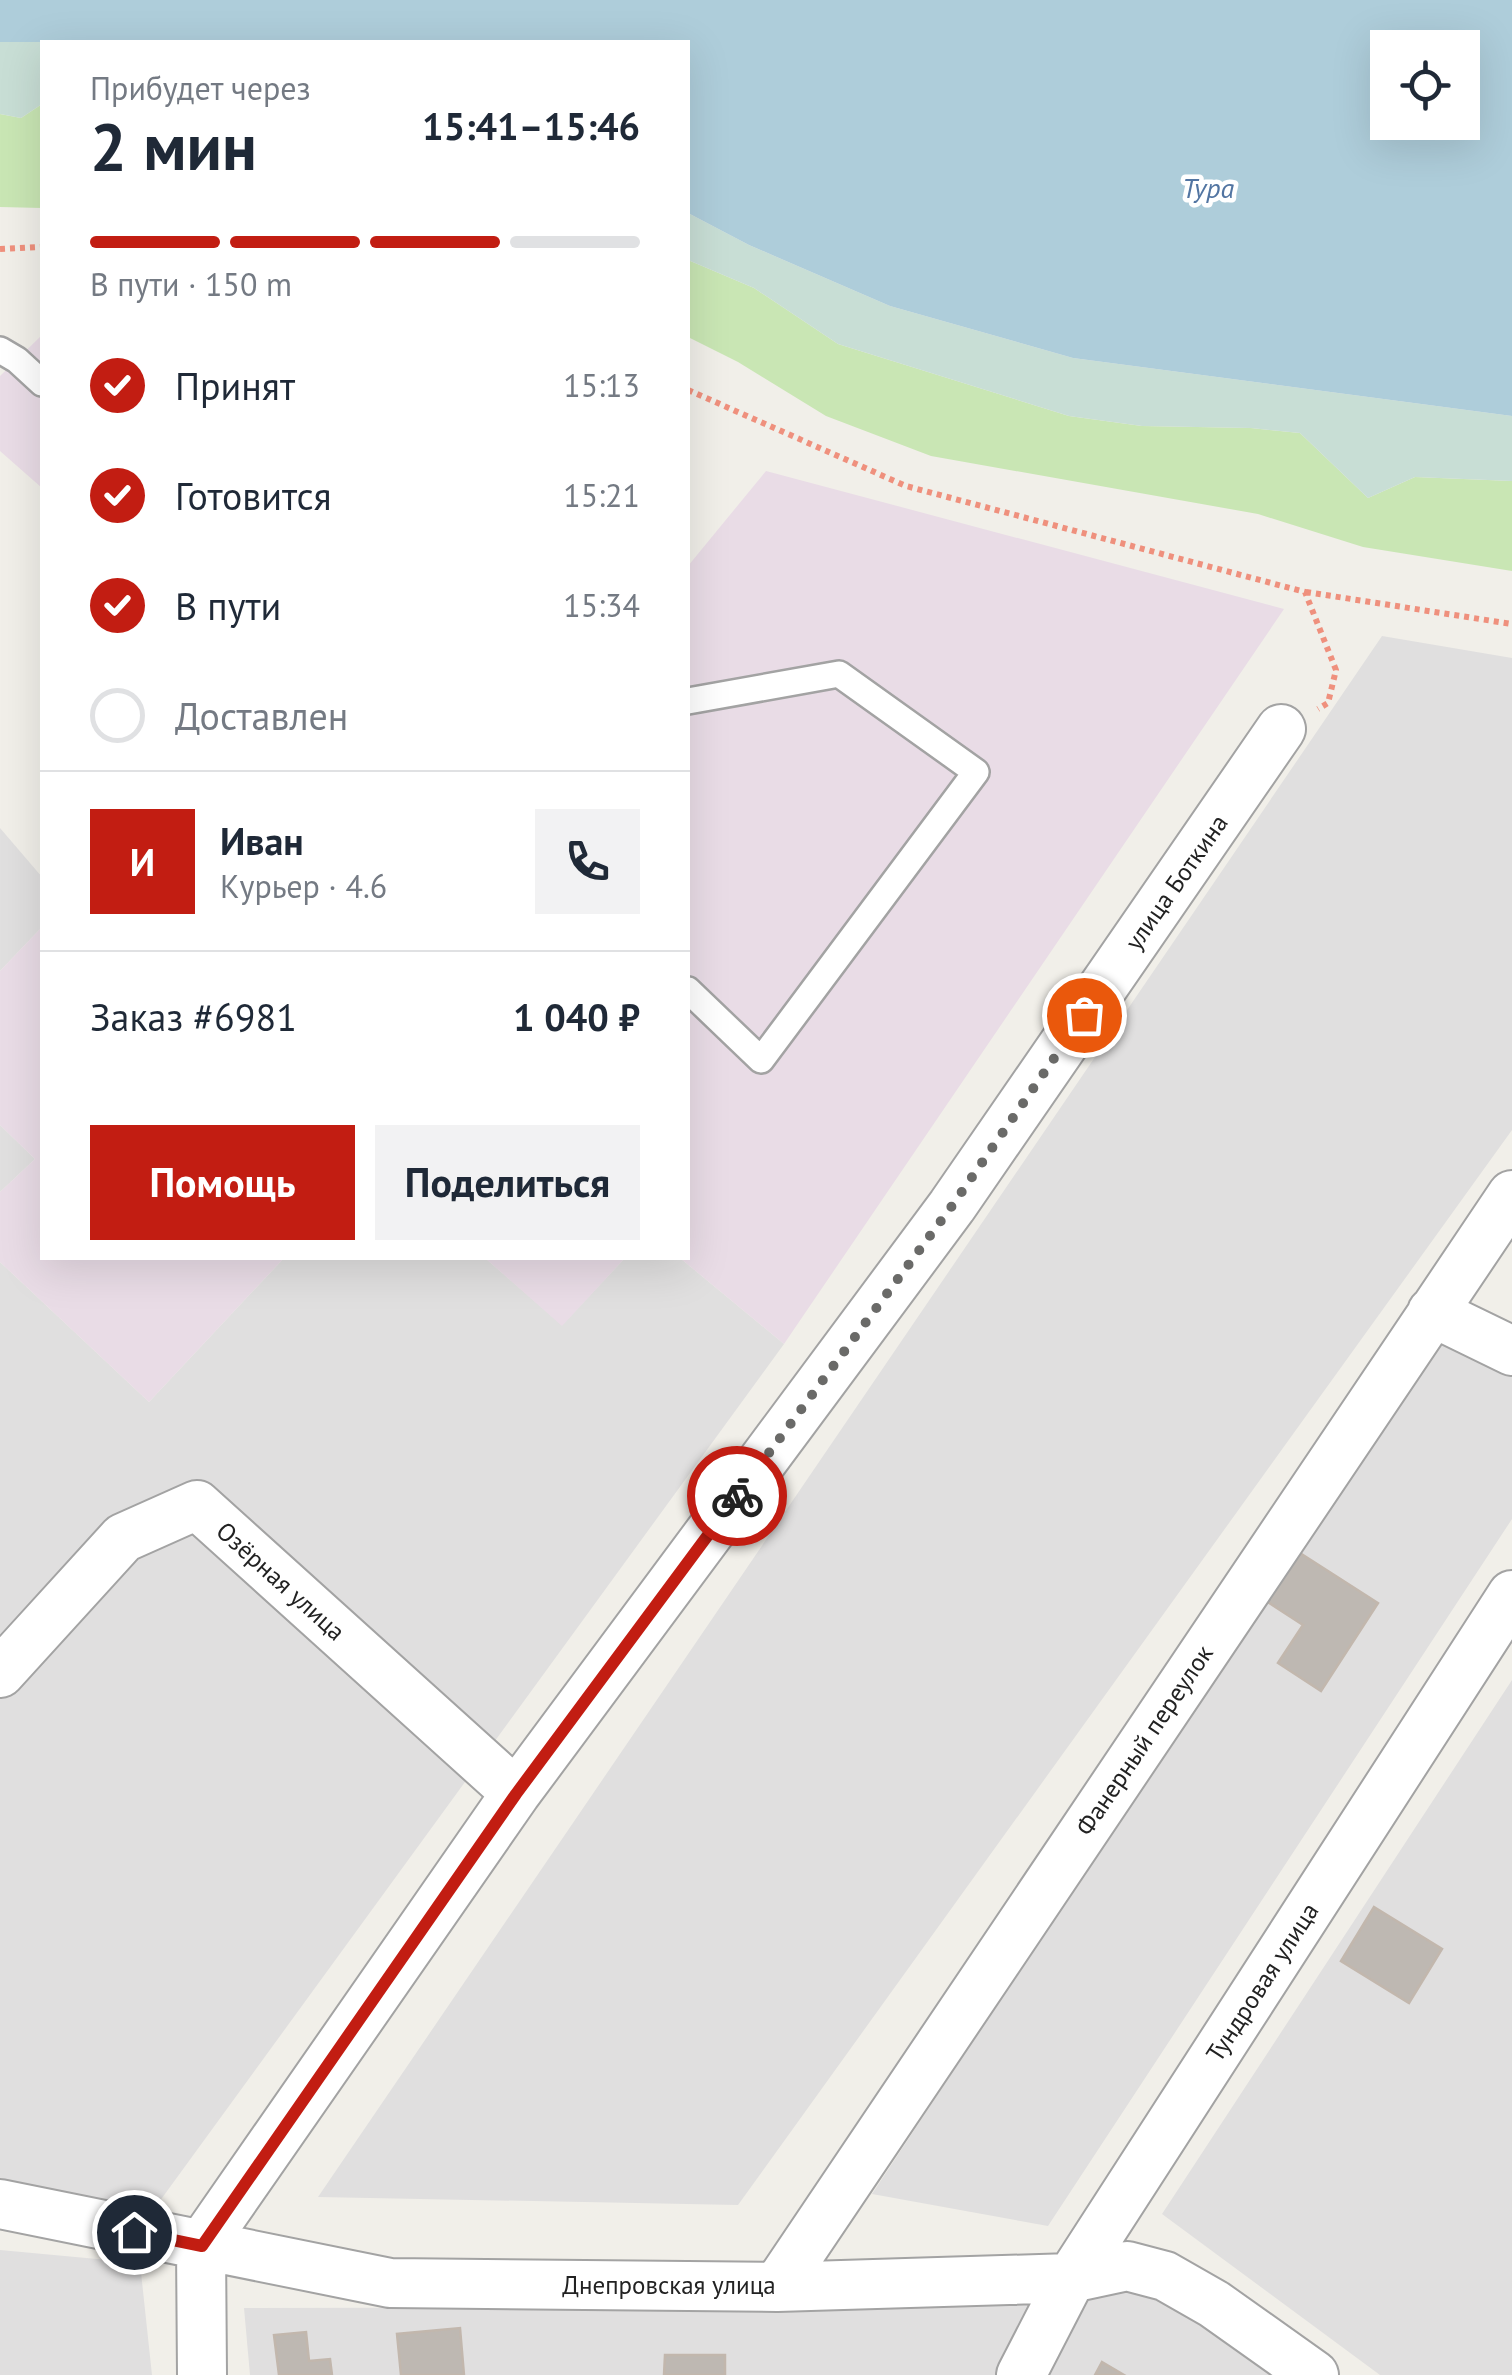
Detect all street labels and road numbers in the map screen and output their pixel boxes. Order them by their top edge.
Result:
street label: улица Боткина [1117,808,1235,956]
street label: Озёрная улица [210,1515,352,1647]
street label: Фанерный переулок [1068,1639,1220,1841]
street label: Тундровая улица [1199,1896,1325,2068]
street label: Днепровская улица [562,2269,776,2301]

